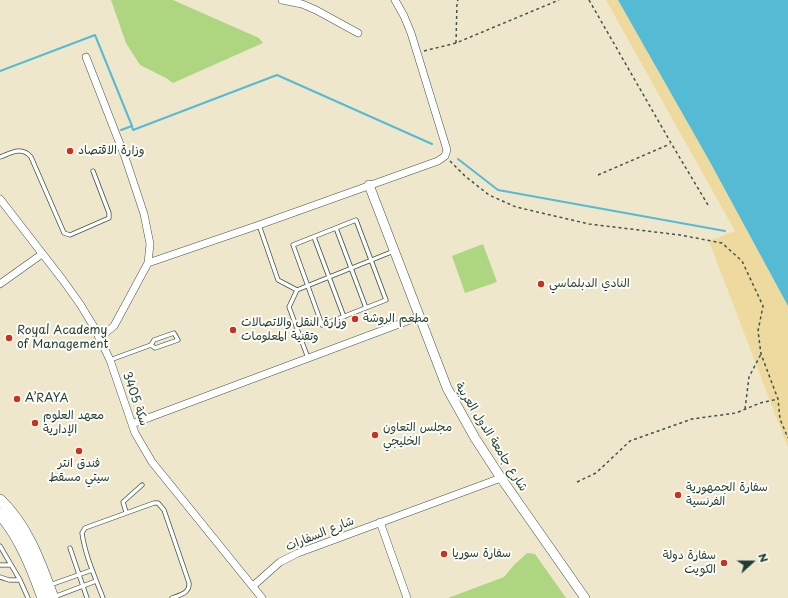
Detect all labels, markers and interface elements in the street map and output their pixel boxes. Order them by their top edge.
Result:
place label: وزارة الاقتصاد [78,144,144,158]
marker: وزارة الاقتصاد [65,146,75,156]
place label: النادي الدبلماسي [549,277,630,291]
marker: النادي الدبلماسي [536,279,546,289]
place label: مطعم الروشة [363,312,429,326]
marker: مطعم الروشة [350,314,360,324]
place label: وزارة النقل والاتصالات وتقنية المعلومات [241,316,347,344]
place label: Royal Academy of Management [17,324,108,352]
marker: وزارة النقل والاتصالات وتقنية المعلومات [228,325,238,335]
marker: Royal Academy of Management [4,333,14,343]
street label: سكة 3405 [119,370,151,428]
street label: شارع جامعة الدول العربية [452,380,530,494]
place label: A’RAYA [25,392,69,406]
marker: A’RAYA [12,394,22,404]
place label: معهد العلوم الإدارية [43,409,104,437]
marker: معهد العلوم الإدارية [30,418,40,428]
place label: مجلس التعاون الخليجي [383,421,452,449]
marker: مجلس التعاون الخليجي [370,430,380,440]
marker: فندق انتر سيتي مسقط [74,446,84,456]
place label: فندق انتر سيتي مسقط [48,457,110,485]
place label: سفارة الجمهورية الفرنسية [686,481,768,509]
marker: سفارة الجمهورية الفرنسية [673,490,683,500]
street label: شارع السفارات [284,514,356,554]
north arrow [732,542,772,582]
place label: سفارة سوريا [452,547,511,561]
marker: سفارة سوريا [439,549,449,559]
place label: سفارة دولة الكويت [663,549,716,577]
text: N [754,550,773,565]
marker: سفارة دولة الكويت [719,558,729,568]

